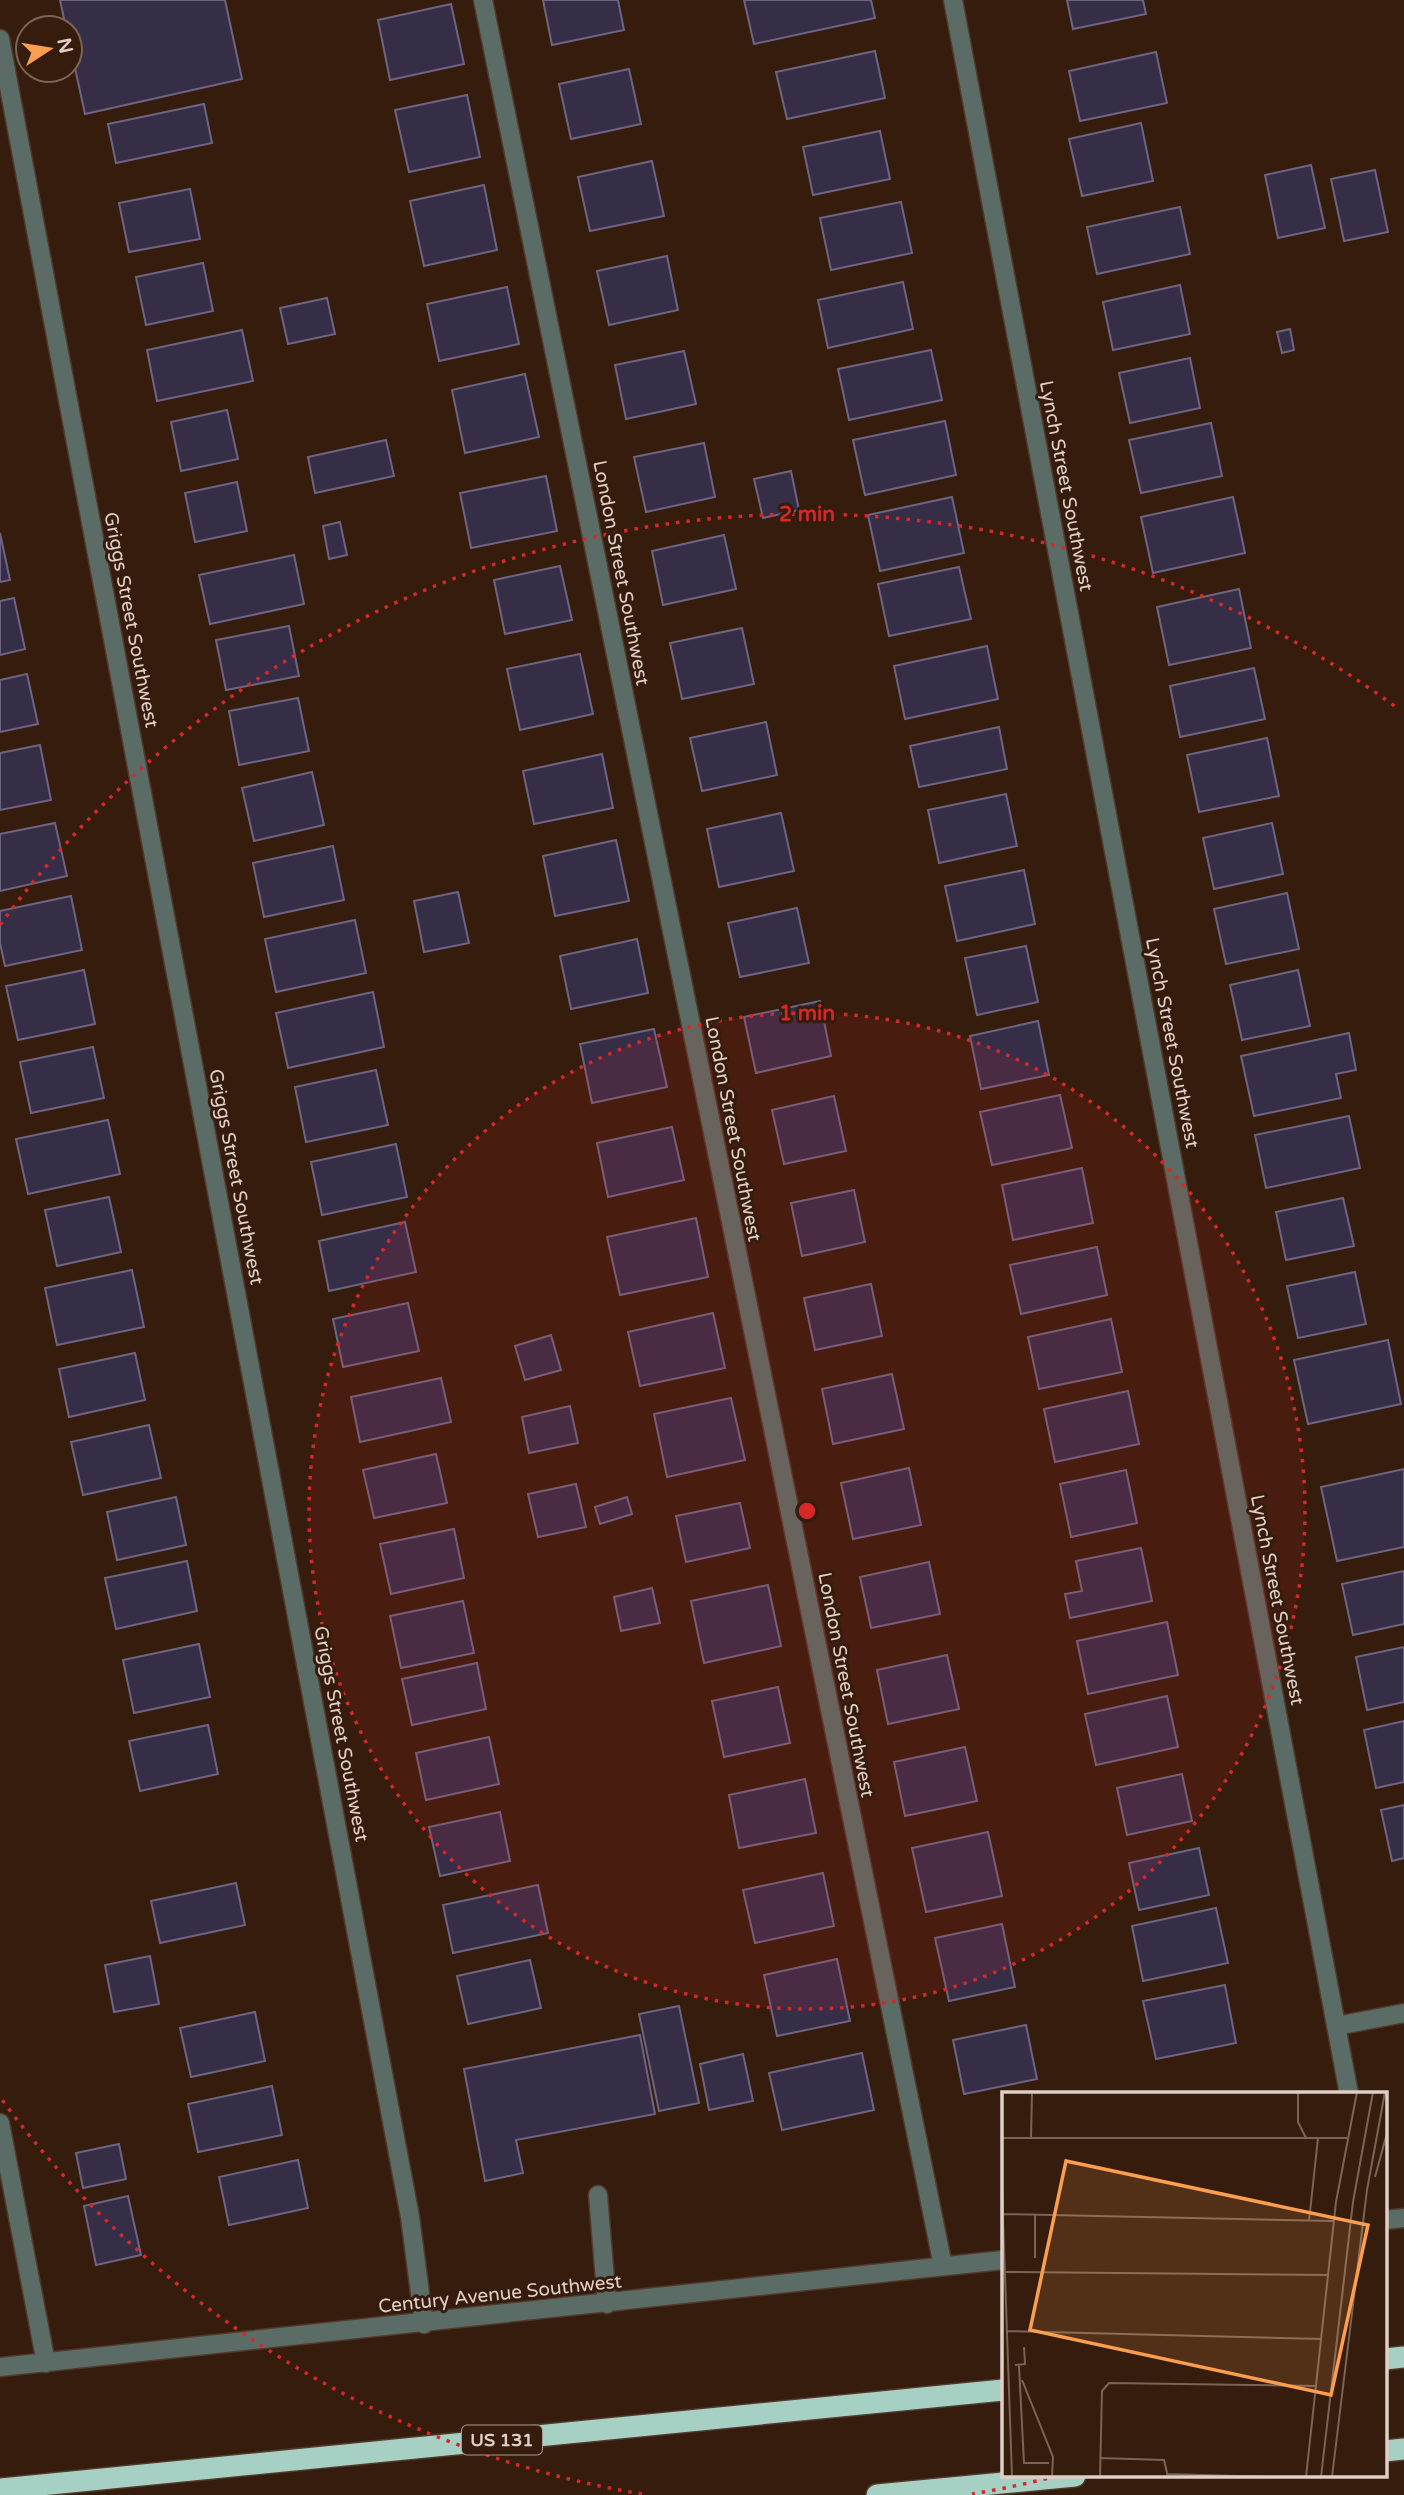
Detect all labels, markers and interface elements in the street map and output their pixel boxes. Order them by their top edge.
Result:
north arrow [14,14,84,84]
text: N [52,36,77,55]
street label: Lynch Street Southwest [1035,379,1097,593]
street label: London Street Southwest [588,459,654,687]
text: 2 min [779,502,835,527]
street label: Griggs Street Southwest [99,510,163,730]
street label: Lynch Street Southwest [1141,936,1203,1150]
text: 1 min [779,1001,835,1026]
street label: London Street Southwest [700,1015,766,1243]
street label: Griggs Street Southwest [204,1067,268,1287]
street label: Lynch Street Southwest [1246,1493,1308,1707]
centre of rings [795,1499,819,1523]
street label: London Street Southwest [813,1571,879,1799]
street label: Griggs Street Southwest [309,1624,373,1844]
inset map [1002,2092,1386,2478]
street label: Century Avenue Southwest [377,2270,623,2318]
road number: US 131 [462,2426,542,2454]

